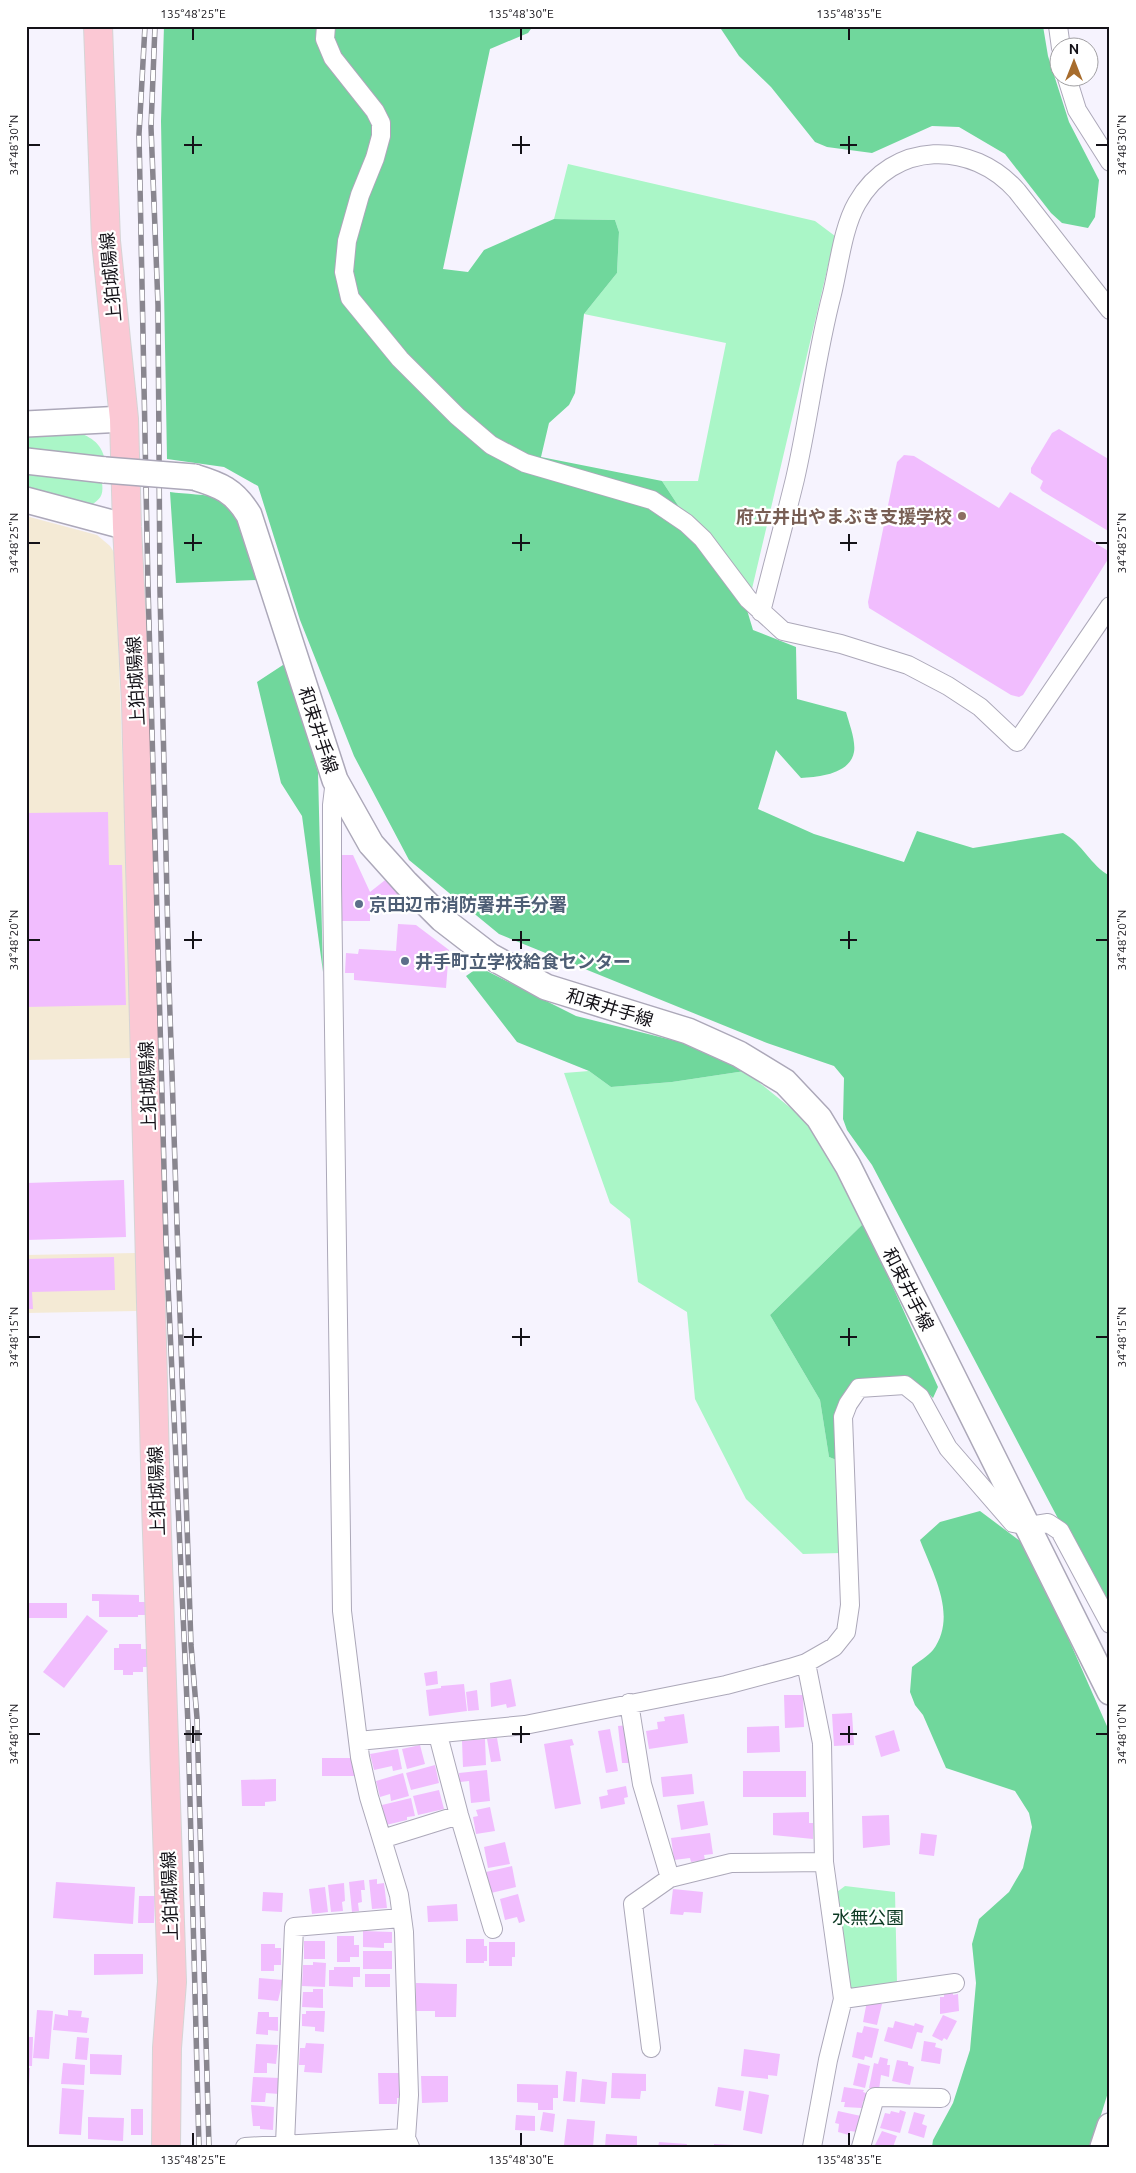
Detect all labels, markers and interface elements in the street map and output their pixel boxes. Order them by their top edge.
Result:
text: 135°48'25"E [160,7,226,20]
text: 135°48'30"E [488,7,554,20]
text: 135°48'35"E [816,7,882,20]
north arrow [1048,38,1098,88]
text: N [1069,41,1079,57]
text: 34°48'30"N [7,115,20,175]
text: 34°48'30"N [1115,115,1128,175]
street label: 上狛城陽線 [96,231,124,323]
place label: 府立井出やまぶき支援学校 [736,506,952,526]
marker: 府立井出やまぶき支援学校 [956,510,968,522]
text: 34°48'25"N [7,513,20,573]
text: 34°48'25"N [1115,513,1128,573]
street label: 上狛城陽線 [123,636,147,726]
street label: 和束井手線 [296,684,342,776]
place label: 京田辺市消防署井手分署 [369,894,567,914]
marker: 京田辺市消防署井手分署 [353,898,365,910]
text: 34°48'20"N [7,910,20,970]
text: 34°48'20"N [1115,910,1128,970]
place label: 井手町立学校給食センター [415,951,631,971]
marker: 井手町立学校給食センター [399,955,411,967]
street label: 和束井手線 [564,984,656,1030]
street label: 上狛城陽線 [135,1041,159,1131]
street label: 和束井手線 [880,1244,938,1334]
text: 34°48'15"N [7,1307,20,1367]
text: 34°48'15"N [1115,1307,1128,1367]
street label: 上狛城陽線 [144,1446,168,1536]
text: 34°48'10"N [7,1704,20,1764]
text: 34°48'10"N [1115,1704,1128,1764]
street label: 上狛城陽線 [157,1851,181,1941]
park label: 水無公園 [832,1907,904,1927]
text: 135°48'25"E [160,2153,226,2166]
text: 135°48'30"E [488,2153,554,2166]
text: 135°48'35"E [816,2153,882,2166]

